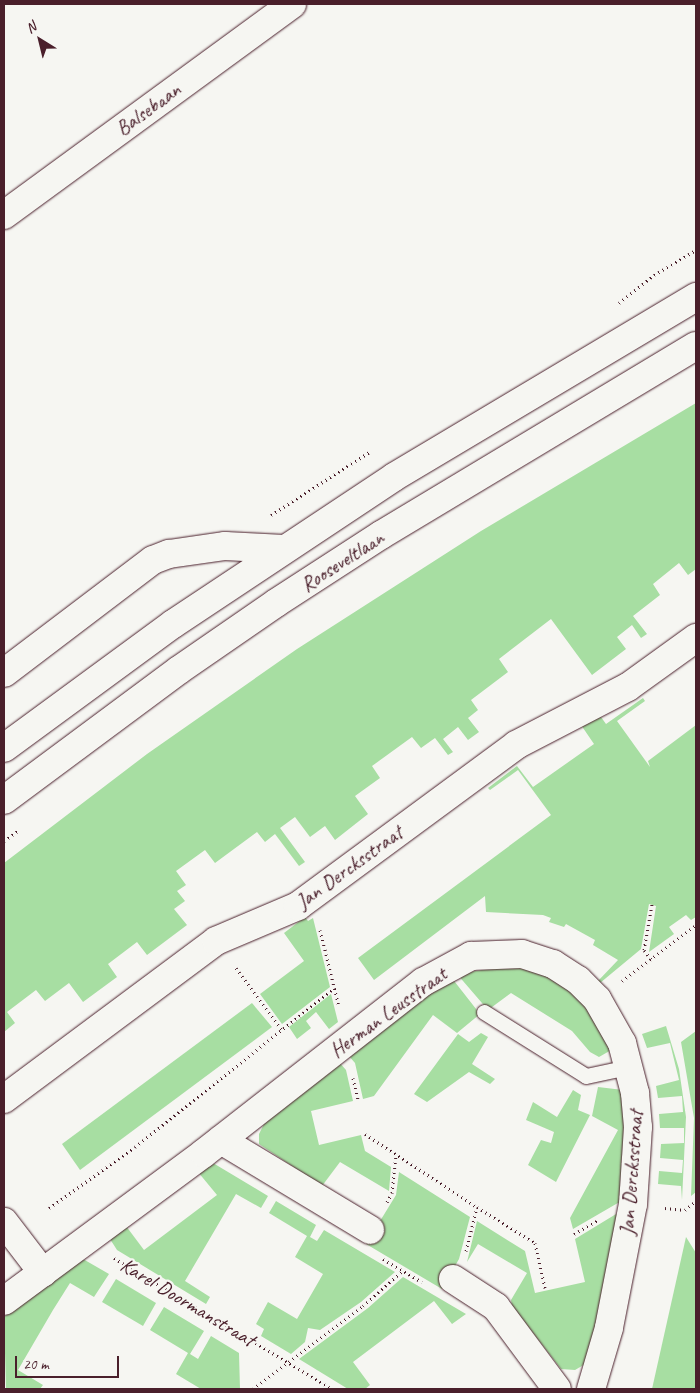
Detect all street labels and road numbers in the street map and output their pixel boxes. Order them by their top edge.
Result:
street label: Balsebaan [111,77,185,141]
street label: Rooseveltlaan [296,525,388,597]
street label: Jan Dercksstraat [291,820,407,914]
street label: Herman Leusstraat [324,961,452,1063]
street label: Jan Dercksstraat [614,1110,648,1236]
street label: Karel Doormanstraat [116,1252,260,1352]

